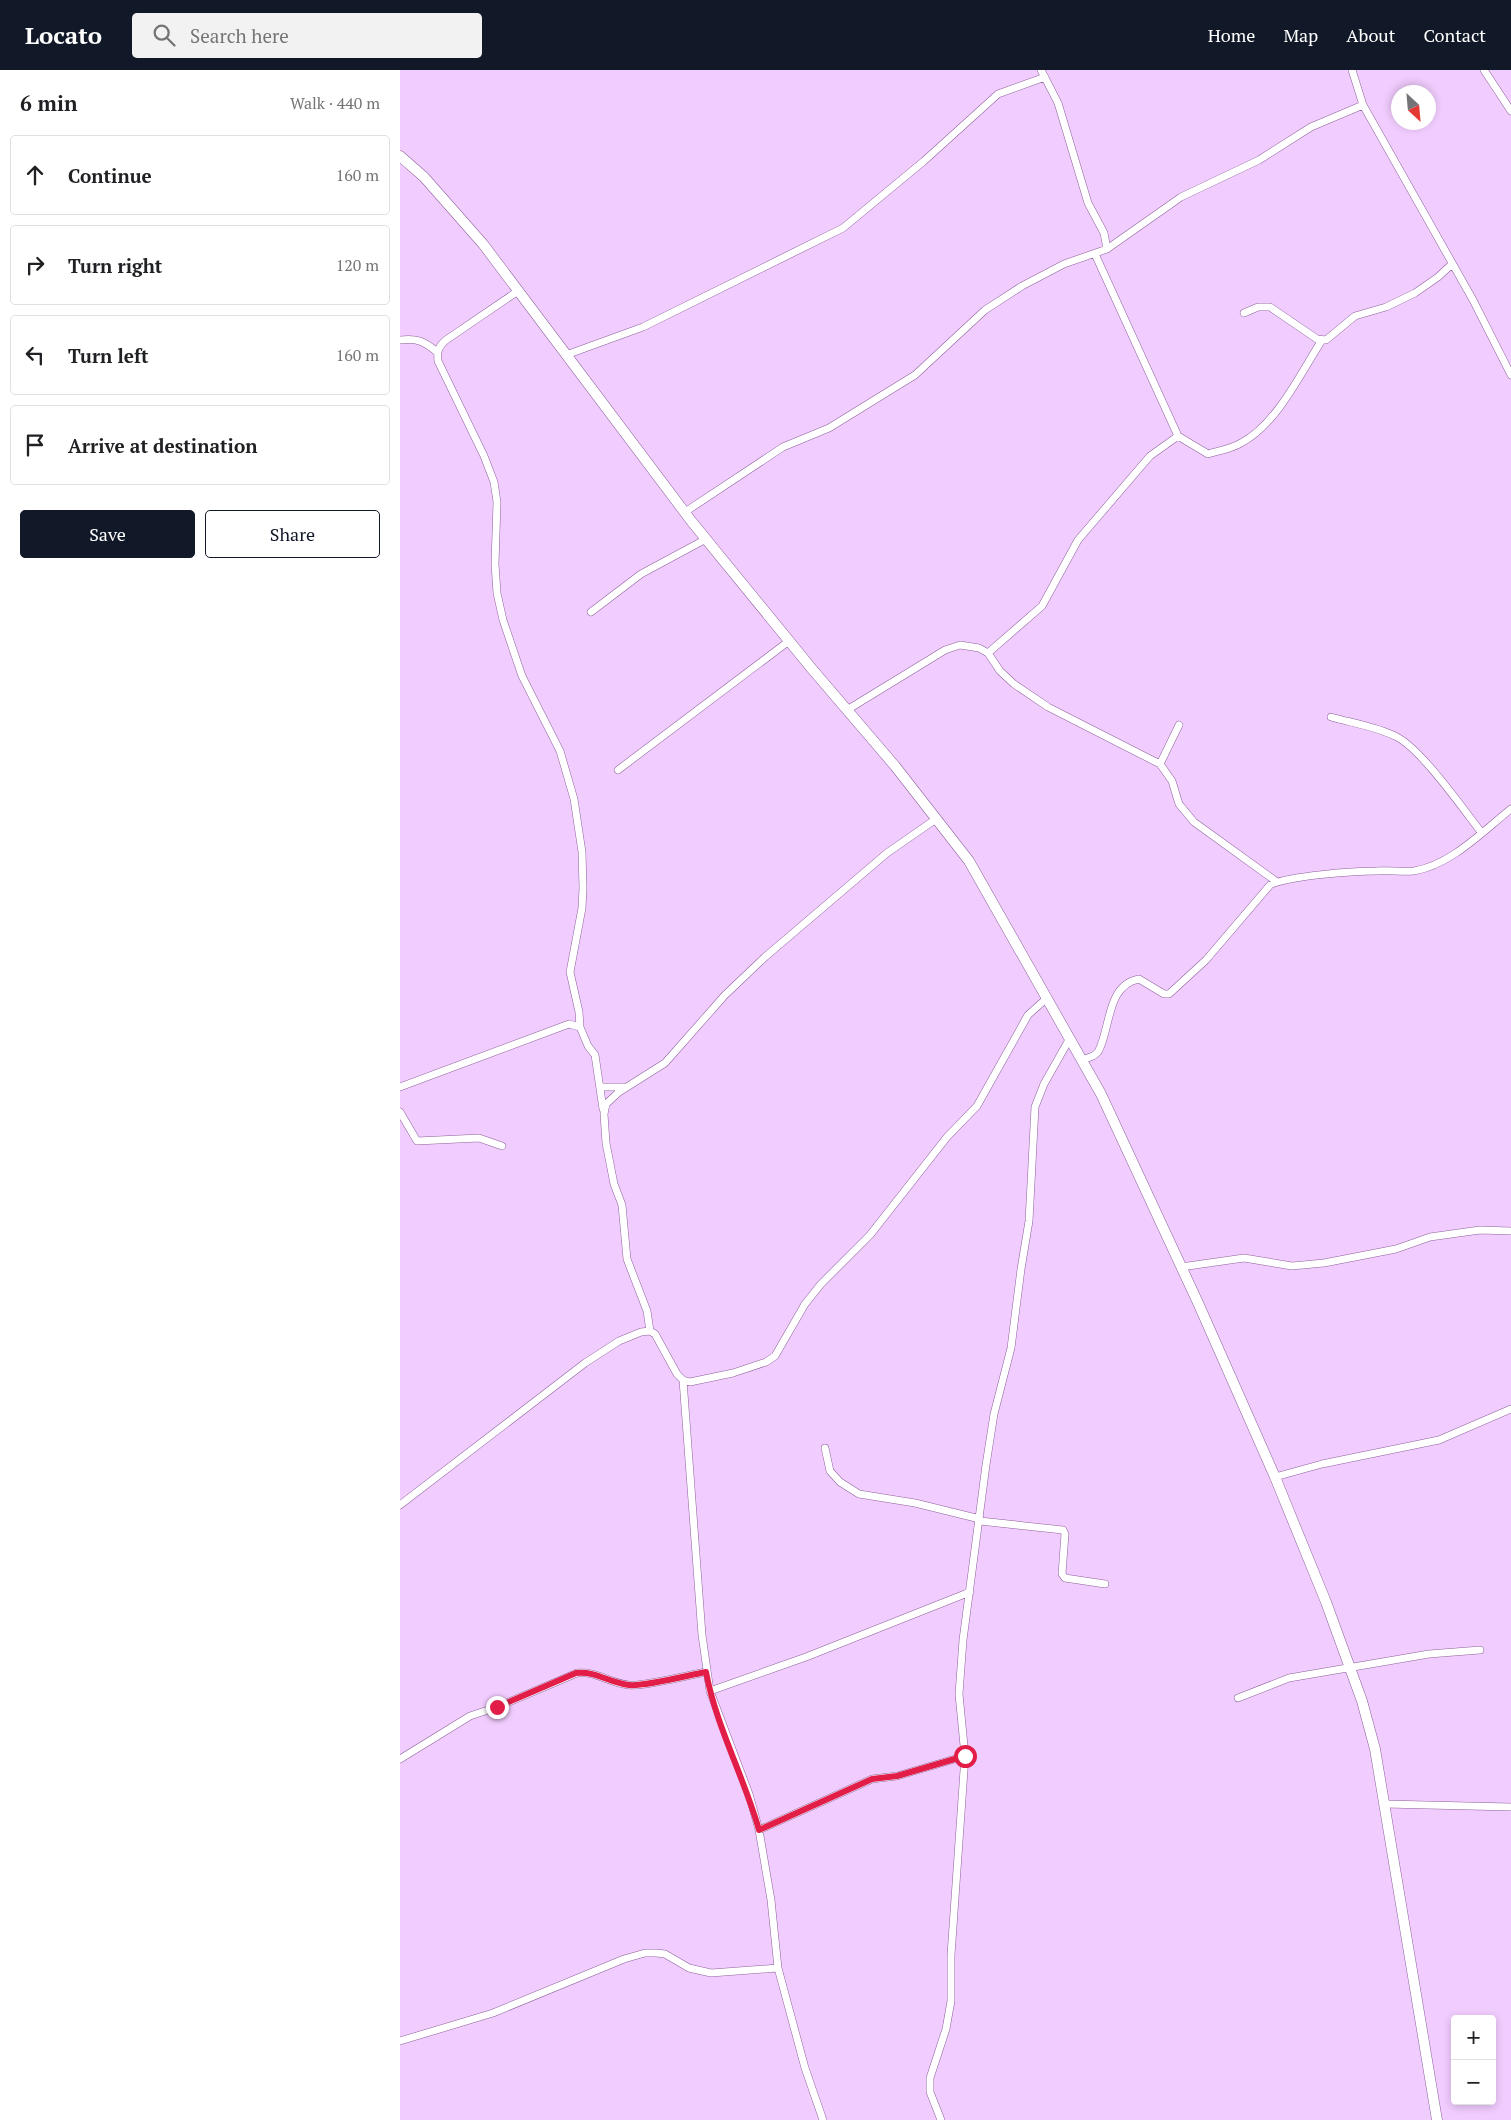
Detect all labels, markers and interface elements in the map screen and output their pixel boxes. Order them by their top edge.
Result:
search box [132,13,482,58]
text: Locato [25,19,102,51]
icon: search [150,21,178,49]
text: Search here [190,23,289,48]
text: Home [1208,23,1255,47]
text: Map [1283,23,1318,47]
text: About [1346,23,1395,47]
text: Contact [1423,23,1486,47]
north arrow [1391,85,1436,130]
text: 6 min [20,89,77,117]
text: Walk · 440 m [290,92,380,114]
icon: ahead [21,161,49,189]
text: Continue [68,163,152,188]
text: 160 m [336,164,379,186]
icon: right [21,251,49,279]
text: Turn right [68,253,162,278]
text: 120 m [336,254,379,276]
icon: left [21,341,49,369]
text: Turn left [68,343,149,368]
text: 160 m [336,344,379,366]
icon: arrive [21,431,49,459]
text: Arrive at destination [68,433,257,458]
button: Save [20,510,195,558]
button: Share [205,510,380,558]
route end [486,1696,509,1719]
route start [954,1745,977,1768]
map controls [1451,2015,1496,2105]
button: + [1451,2015,1496,2060]
button: − [1451,2060,1496,2105]

